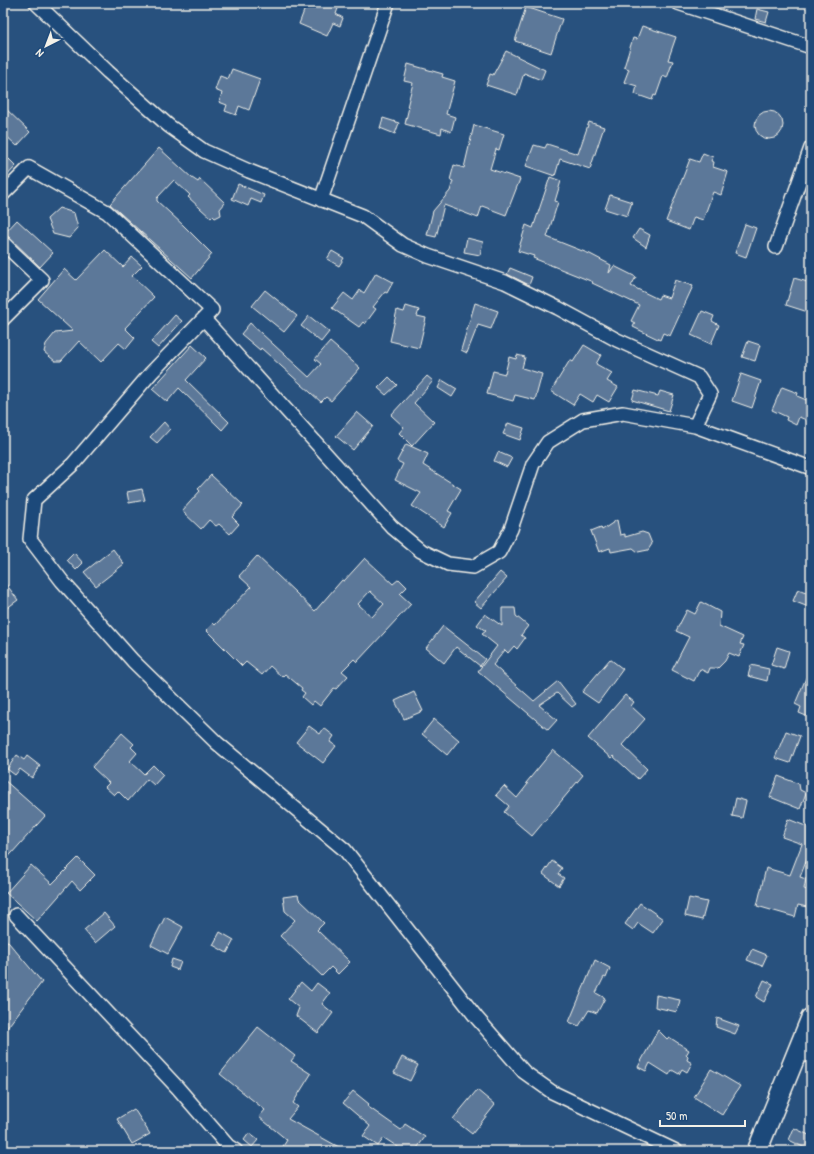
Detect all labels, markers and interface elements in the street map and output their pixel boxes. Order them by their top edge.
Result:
north arrow [26,26,66,66]
text: N [32,46,46,61]
scale bar [660,1102,745,1128]
text: 50 m [666,1107,687,1124]

